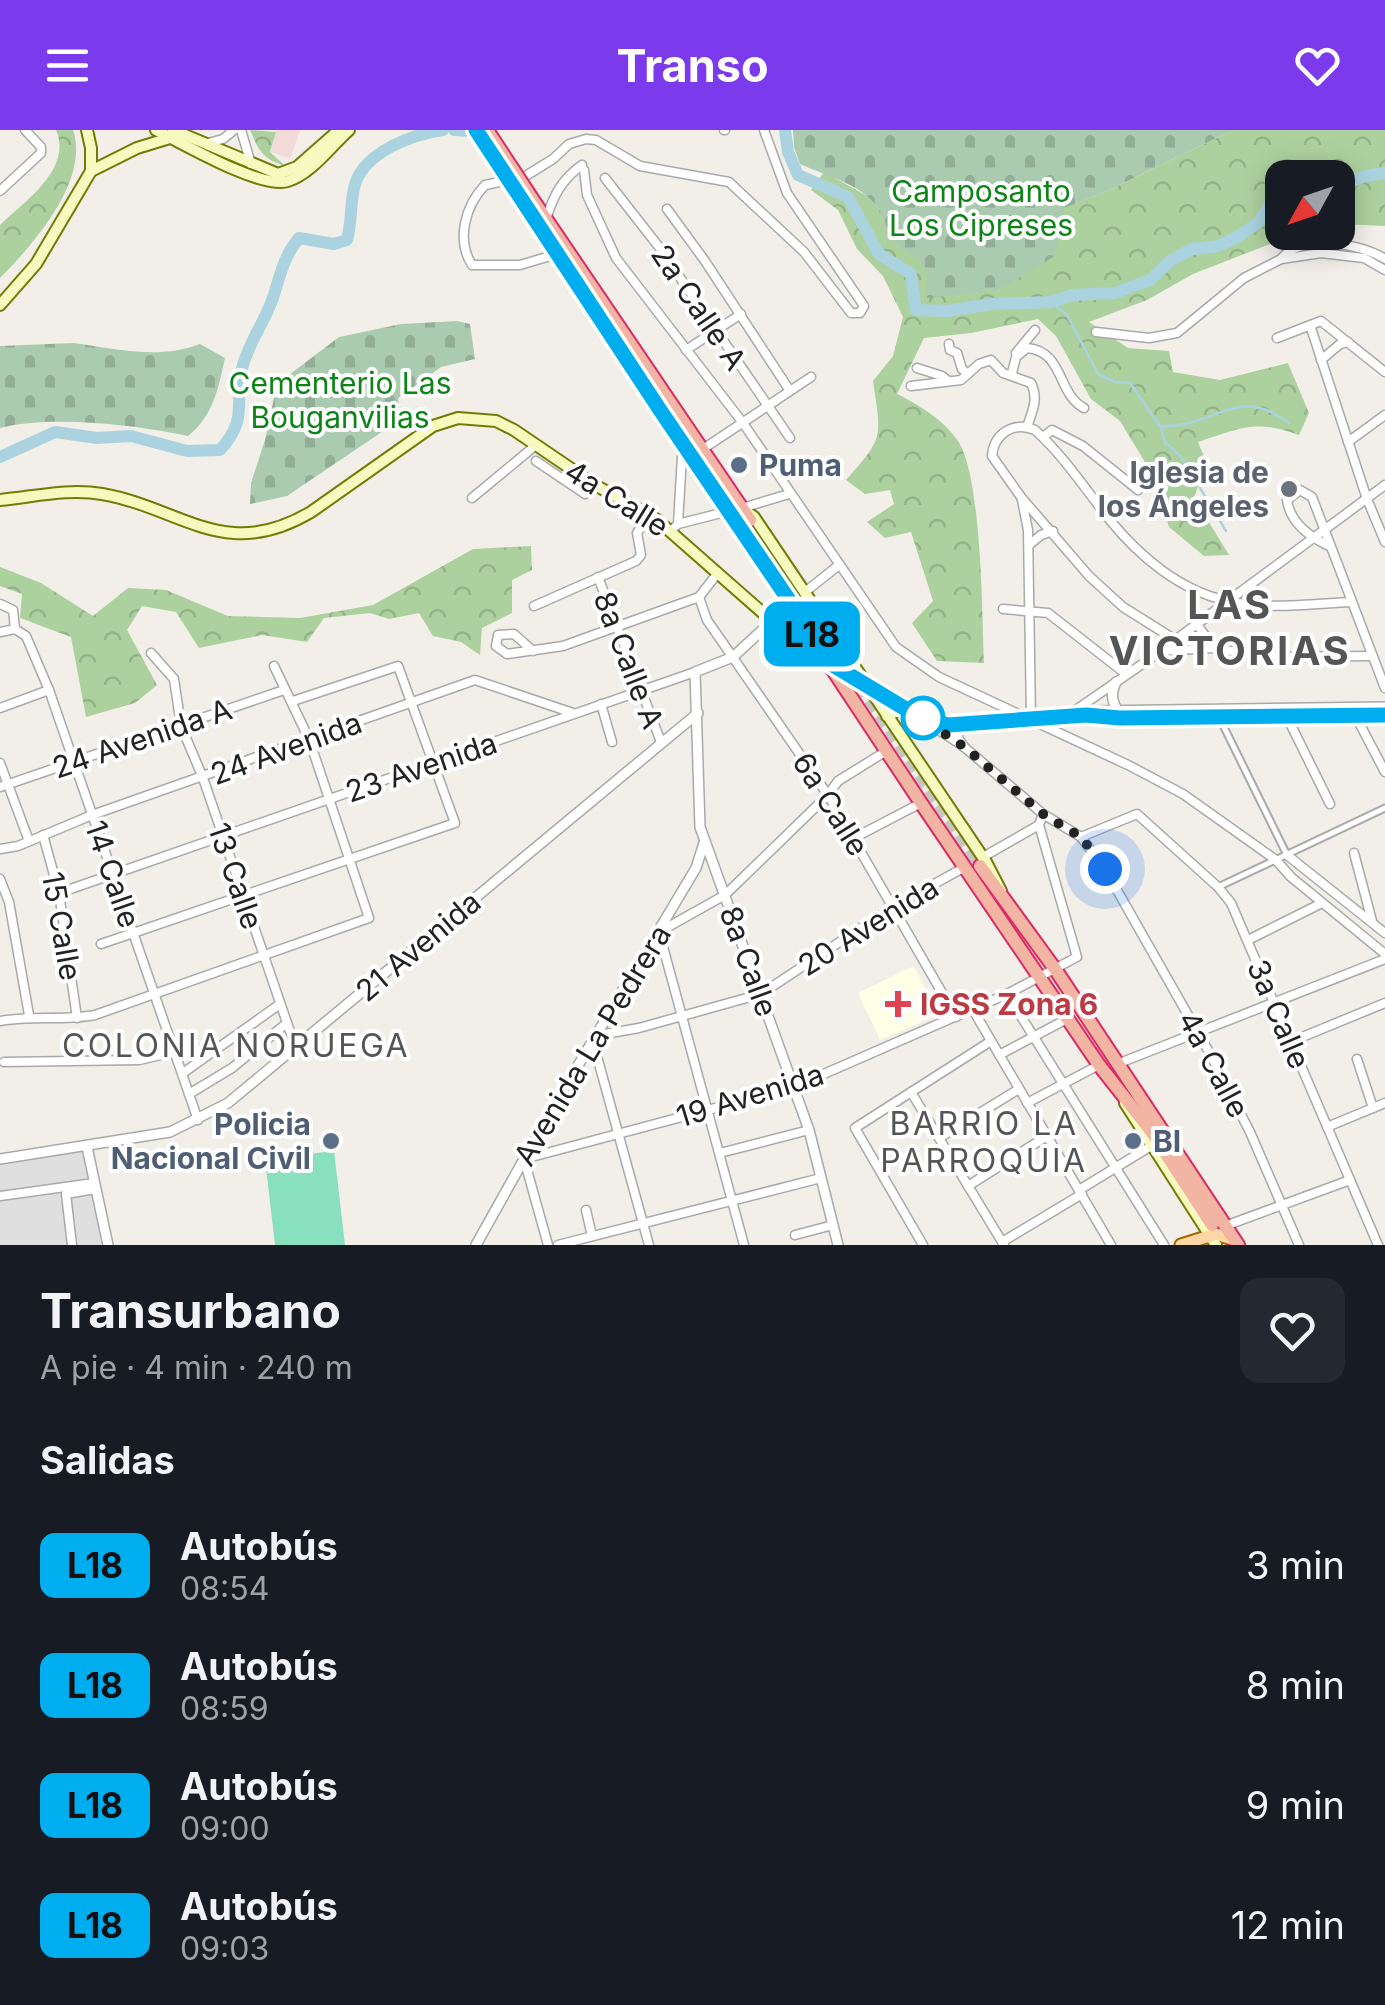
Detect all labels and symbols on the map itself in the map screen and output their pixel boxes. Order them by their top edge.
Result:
north arrow [1265,160,1355,250]
park label: Camposanto Los Cipreses [889,173,1073,243]
street label: 2a Calle A [644,237,754,377]
park label: Cementerio Las Bouganvilias [228,365,452,435]
place label: Puma [759,447,842,483]
street label: 4a Calle [559,452,675,544]
marker: Puma [728,454,750,476]
place label: Iglesia de los Ángeles [1098,454,1269,524]
marker: Iglesia de los Ángeles [1278,478,1300,500]
district label: LAS VICTORIAS [1109,580,1351,675]
street label: 8a Calle A [586,586,672,734]
line badge: L18 [754,602,870,666]
street label: 24 Avenida A [48,690,236,786]
unlabelled marker [902,697,944,739]
street label: 24 Avenida [205,704,367,792]
street label: 23 Avenida [340,724,502,810]
street label: 6a Calle [785,746,877,862]
street label: 14 Calle [78,816,148,932]
street label: 13 Calle [201,818,271,934]
your location [1080,844,1130,894]
street label: 15 Calle [35,869,89,983]
street label: 20 Avenida [791,869,945,983]
street label: 21 Avenida [348,883,488,1009]
street label: 8a Calle [712,901,786,1021]
street label: Avenida La Pedrera [506,918,678,1172]
street label: 3a Calle [1240,954,1318,1074]
place label: IGSS Zona 6 [920,986,1098,1022]
marker: IGSS Zona 6 [885,991,911,1017]
street label: 4a Calle [1171,1005,1257,1123]
district label: COLONIA NORUEGA [62,1026,410,1065]
street label: 19 Avenida [672,1056,828,1134]
district label: BARRIO LA PARROQUIA [880,1104,1088,1180]
place label: Policia Nacional Civil [111,1106,311,1176]
place label: BI [1153,1123,1181,1159]
marker: Policia Nacional Civil [320,1130,342,1152]
marker: BI [1122,1130,1144,1152]

